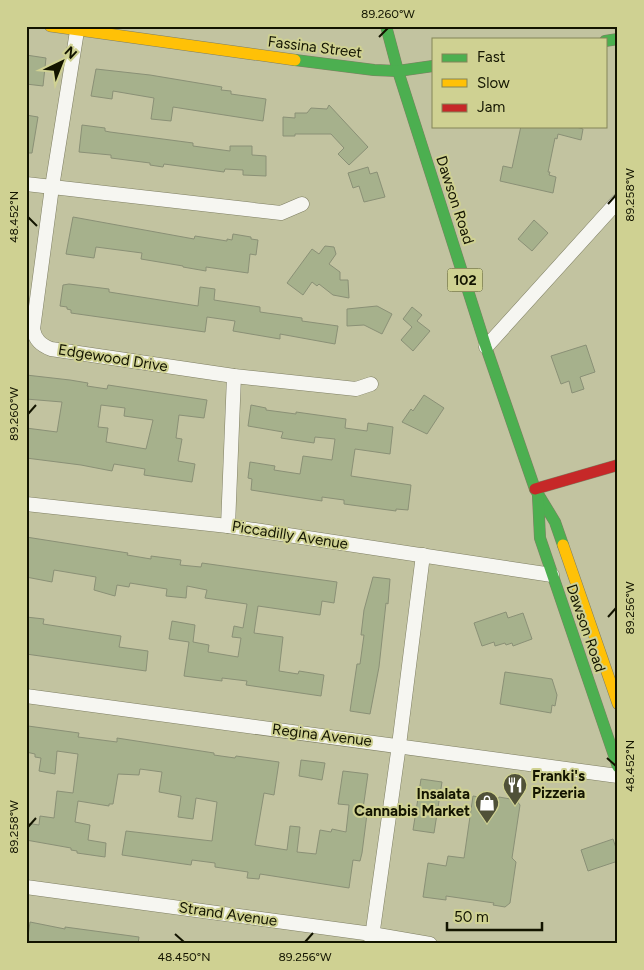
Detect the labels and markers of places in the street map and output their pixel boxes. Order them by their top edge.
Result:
place label: Franki's Pizzeria [532,767,585,802]
restaurant icon: Franki's Pizzeria [502,772,528,806]
place label: Insalata Cannabis Market [354,785,470,820]
shop icon: Insalata Cannabis Market [474,790,500,824]

